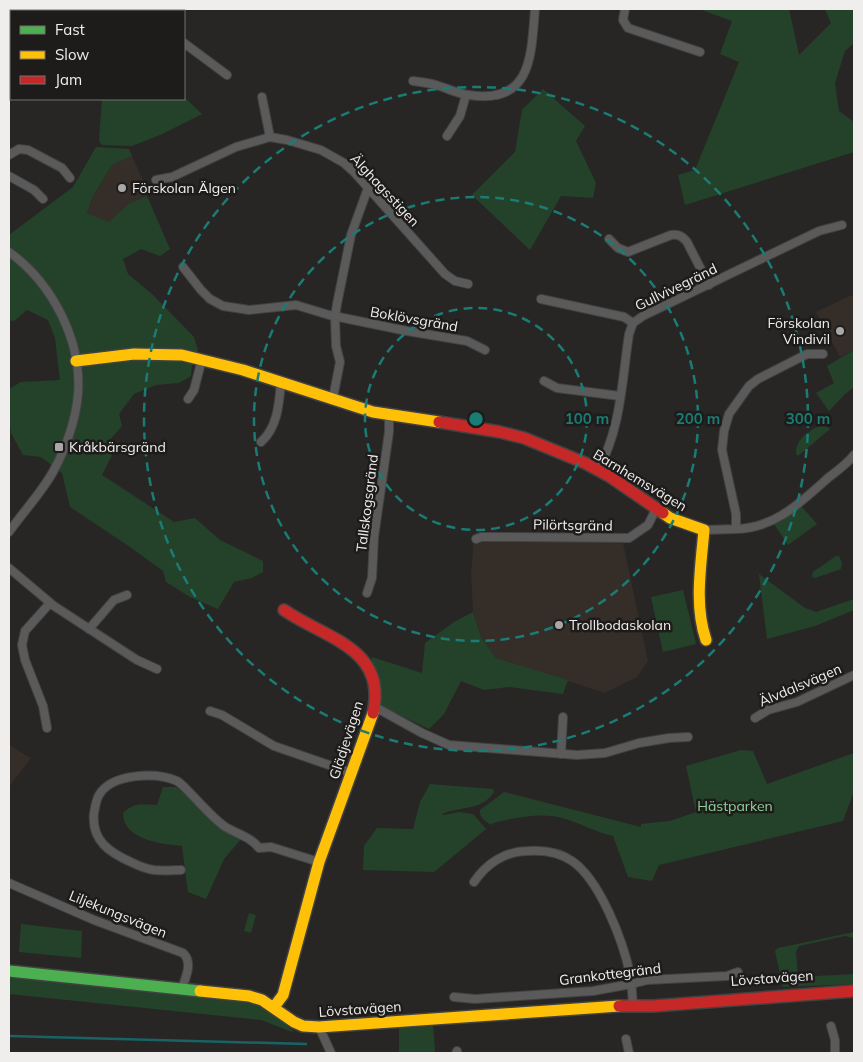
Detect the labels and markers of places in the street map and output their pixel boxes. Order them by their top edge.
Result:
place label: Förskolan Älgen [132,179,236,197]
marker: Förskolan Älgen [116,182,128,194]
place label: Förskolan Vindivil [767,314,830,348]
marker: Förskolan Vindivil [834,325,846,337]
centre of rings [467,410,485,428]
place label: Kråkbärsgränd [69,438,166,456]
marker: Kråkbärsgränd [53,441,65,453]
place label: Trollbodaskolan [569,616,671,634]
marker: Trollbodaskolan [553,619,565,631]

